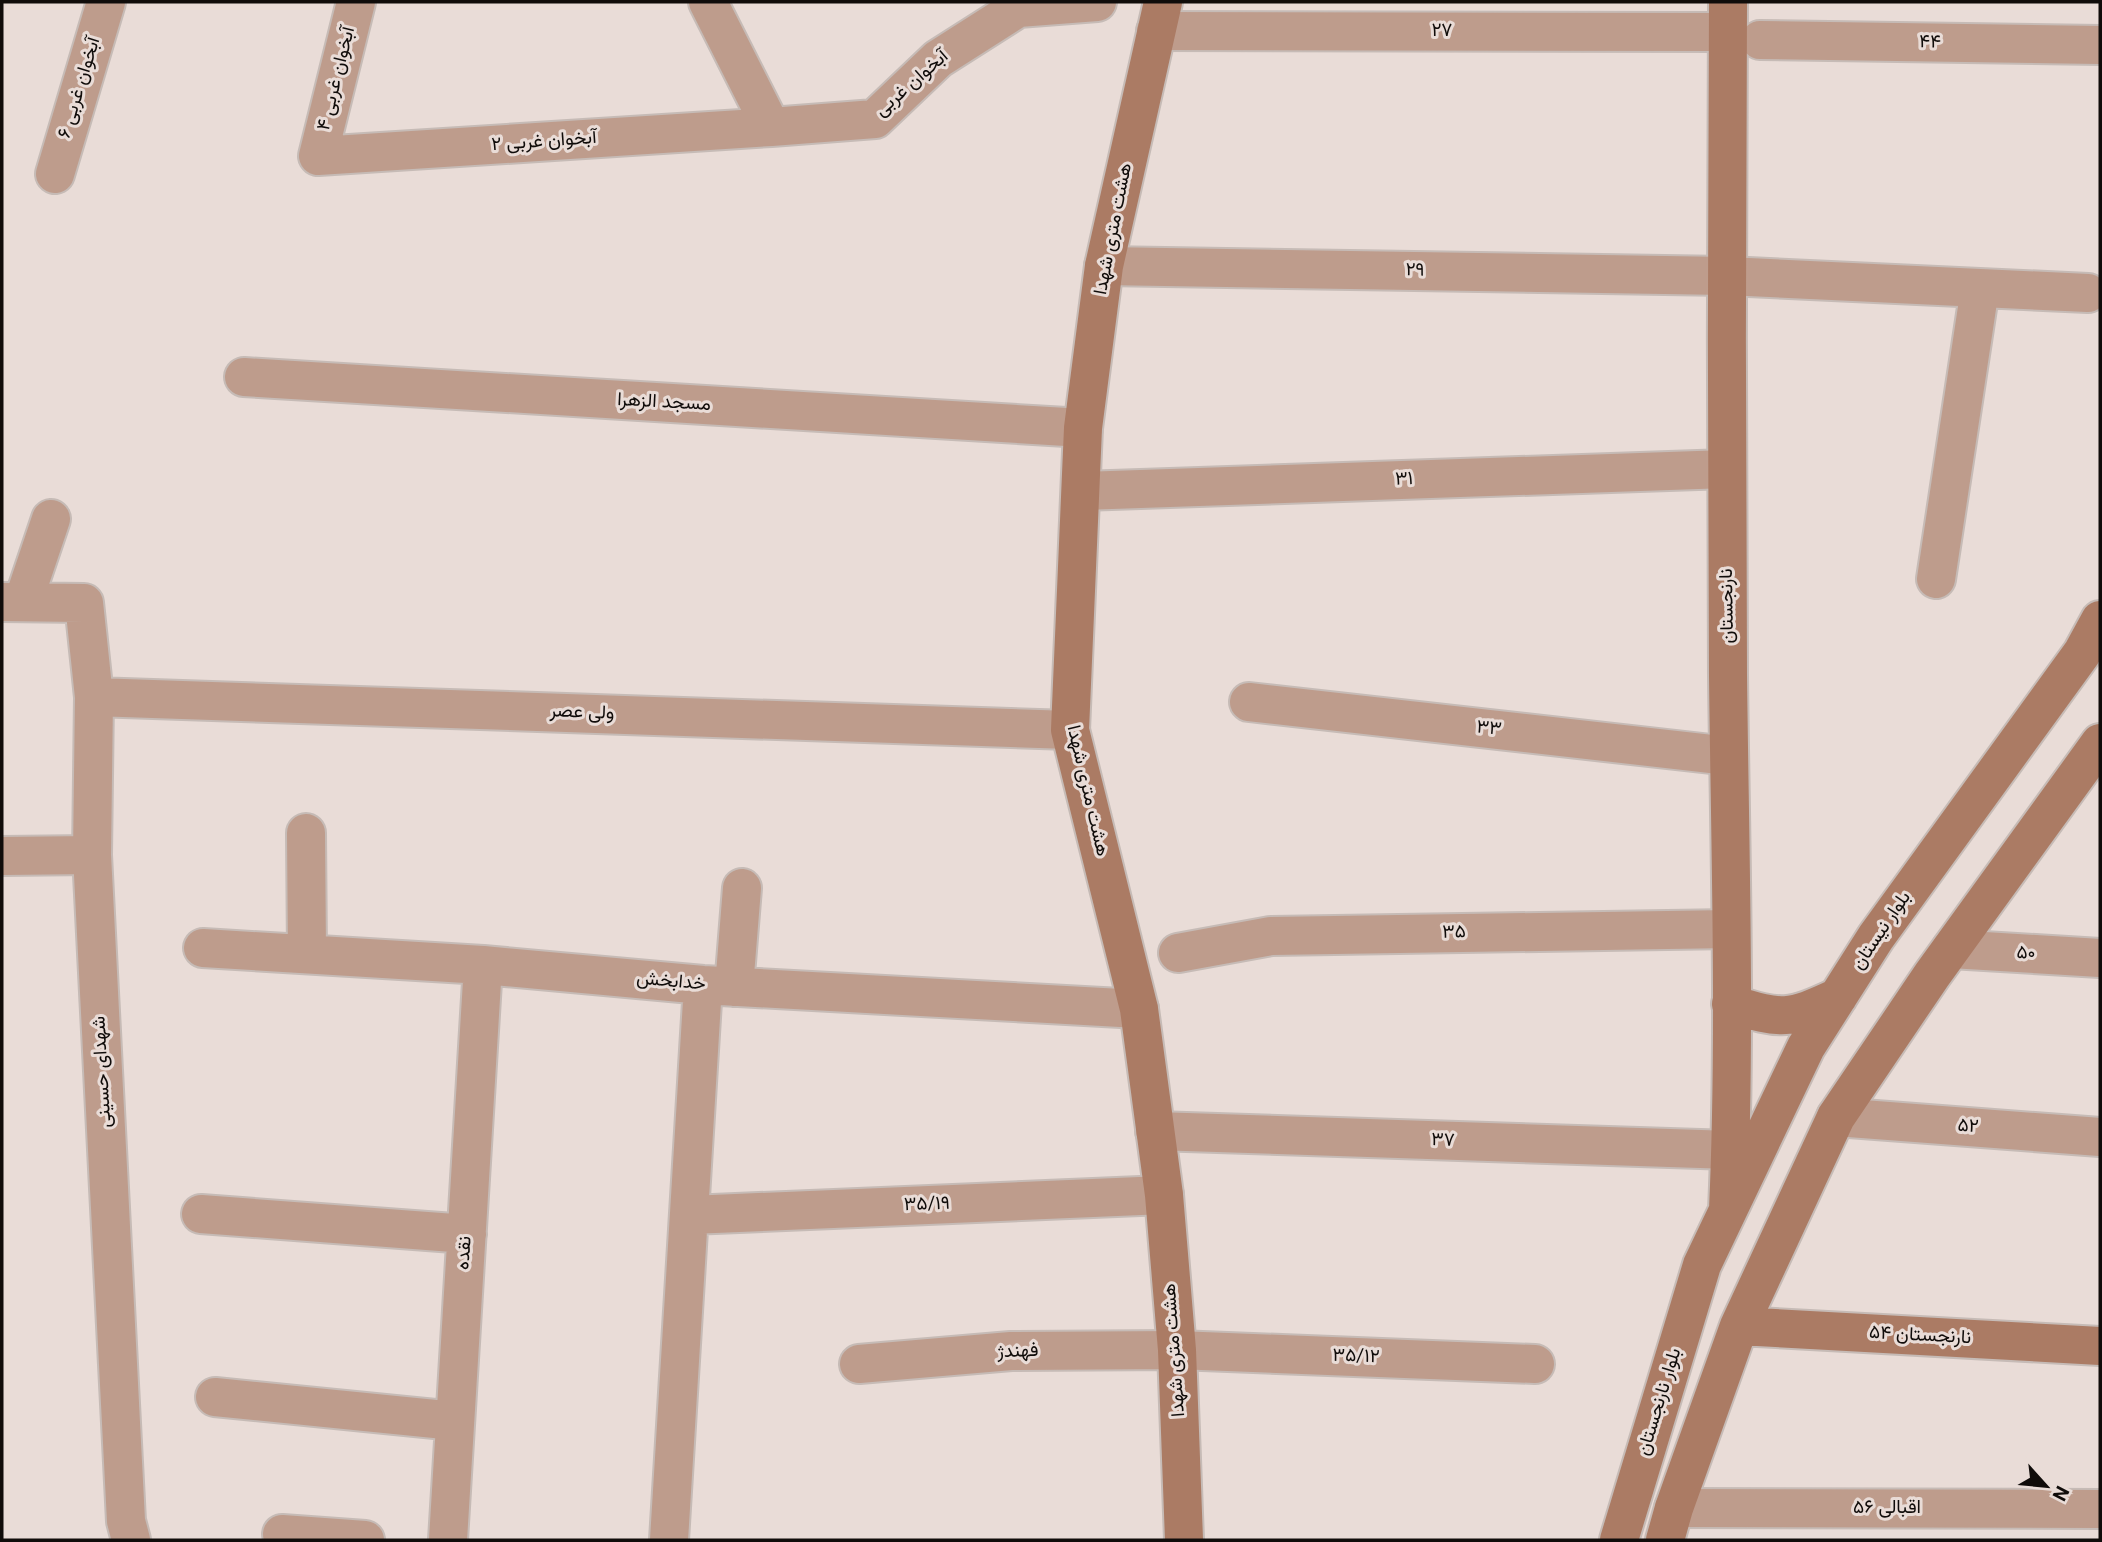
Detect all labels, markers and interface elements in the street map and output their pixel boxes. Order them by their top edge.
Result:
street label: ۲۷ [1431,17,1453,46]
street label: آبخوان غربی ۴ [310,22,364,134]
street label: ۴۴ [1919,28,1941,58]
street label: آبخوان غربی ۶ [51,32,110,142]
street label: آبخوان غربی [868,42,957,125]
street label: آبخوان غربی ۲ [490,124,599,160]
street label: هشت متری شهدا [1087,161,1141,297]
street label: ۲۹ [1405,256,1425,286]
street label: مسجد الزهرا [616,386,712,420]
street label: ۳۱ [1394,465,1414,495]
street label: نارنجستان [1713,568,1743,644]
street label: ولی عصر [548,697,615,729]
street label: ۳۳ [1475,713,1503,745]
street label: هشت متری شهدا [1058,723,1116,859]
street label: بلوار نیستان [1845,886,1919,976]
street label: ۳۵ [1442,918,1466,948]
street label: ۵۰ [2016,939,2036,969]
street label: خدابخش [635,965,707,999]
street label: شهدای حسینی [86,1015,120,1129]
street label: ۵۲ [1956,1112,1980,1142]
street label: ۳۷ [1431,1126,1455,1156]
street label: ۳۵/۱۹ [903,1190,951,1220]
street label: نقده [449,1235,481,1271]
street label: هشت متری شهدا [1156,1282,1194,1418]
street label: نارنجستان ۵۴ [1868,1319,1972,1353]
street label: فهندژ [996,1337,1039,1367]
street label: ۳۵/۱۲ [1332,1342,1380,1372]
street label: بلوار نارنجستان [1630,1345,1690,1459]
north arrow [2011,1451,2081,1521]
text: N [2043,1480,2075,1505]
street label: اقبالی ۵۶ [1853,1494,1921,1523]

